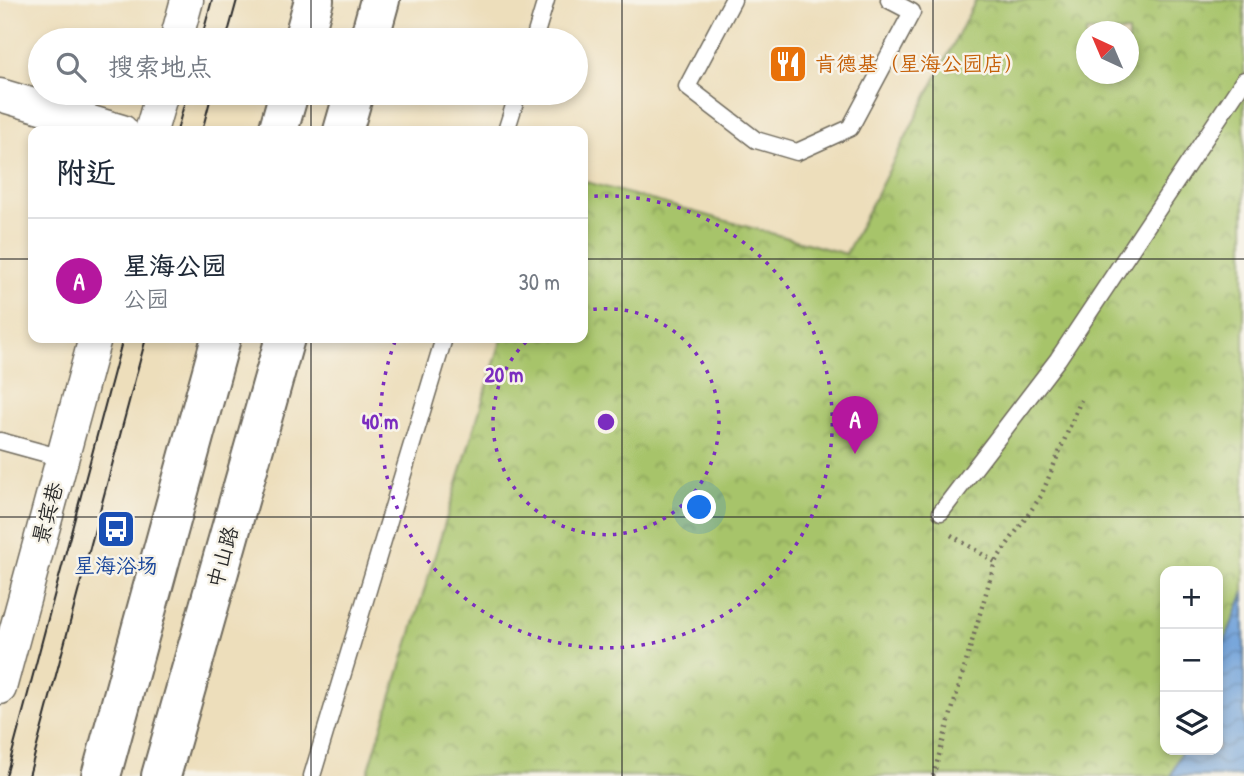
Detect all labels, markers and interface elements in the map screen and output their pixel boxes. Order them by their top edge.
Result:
north arrow [1076,21,1139,84]
search box [28,28,588,105]
restaurant icon: 肯德基（星海公园店） [767,43,809,85]
icon: search [52,48,90,86]
text: 搜索地点 [108,49,212,84]
place label: 肯德基（星海公园店） [815,49,1025,78]
text: 附近 [56,152,116,192]
text: 星海公园 [123,248,227,283]
text: A [73,266,85,297]
text: 30 m [518,266,560,297]
text: 公园 [123,283,169,314]
text: 20 m [485,360,523,389]
pin: A [832,396,878,454]
text: 40 m [362,407,398,436]
centre of rings [594,410,618,434]
street label: 景宾巷 [25,479,70,547]
your location [682,490,716,524]
bus stop icon: 星海浴场 [95,508,137,550]
street label: 中山路 [200,523,245,591]
place label: 星海浴场 [74,551,158,580]
map controls [1160,566,1223,755]
button: + [1160,566,1223,629]
button: − [1160,629,1223,692]
button: layers [1160,692,1223,755]

